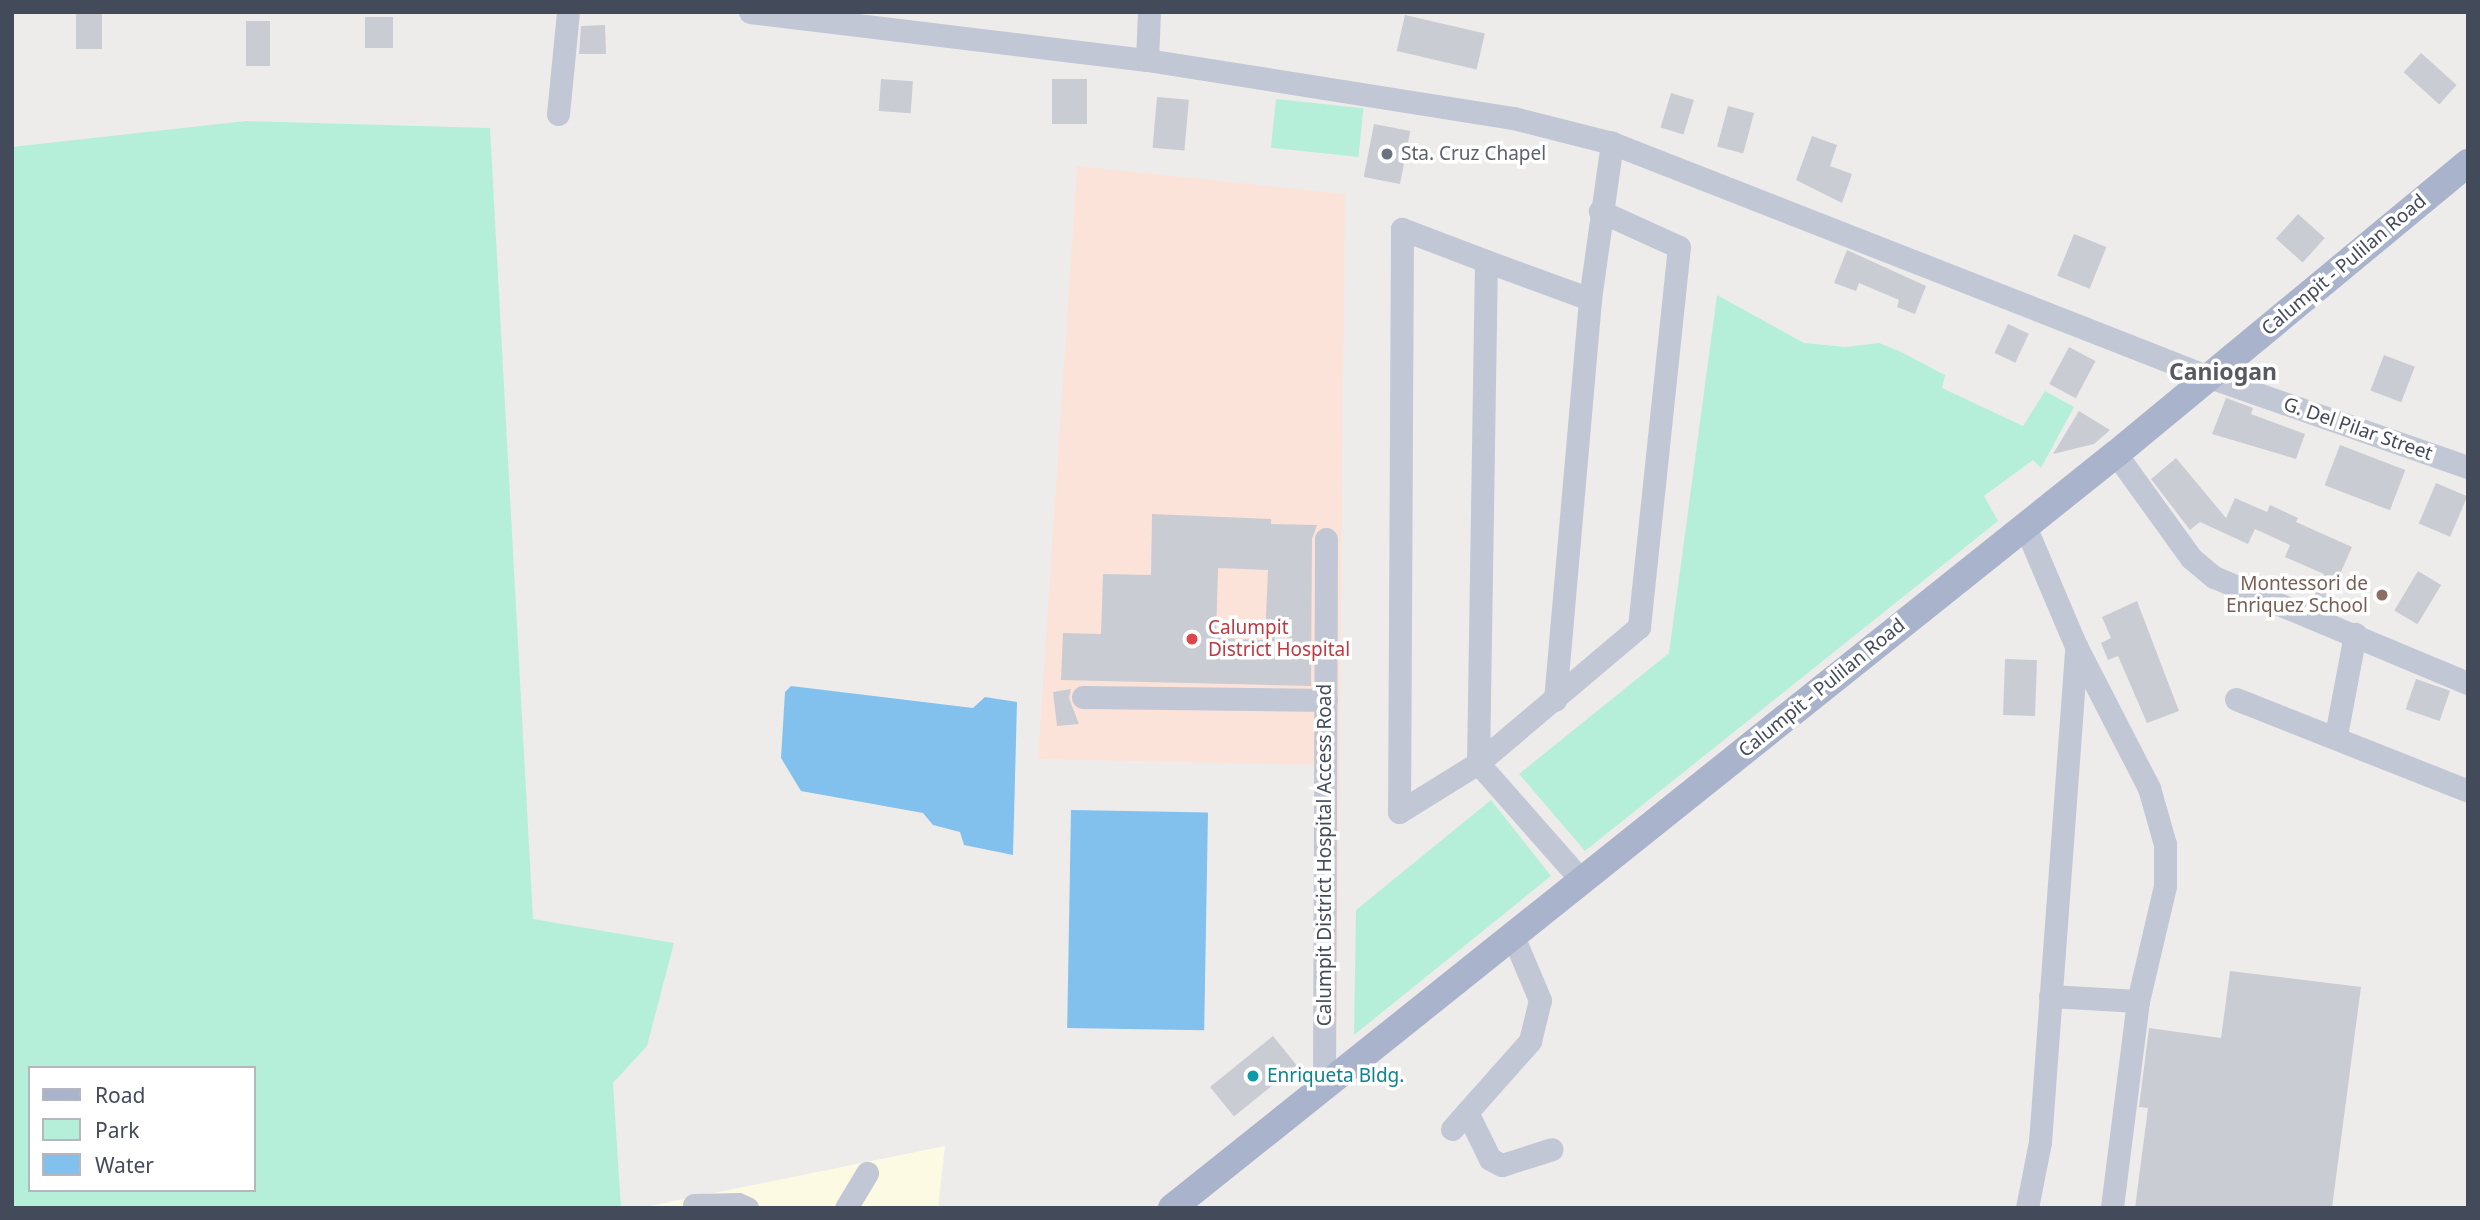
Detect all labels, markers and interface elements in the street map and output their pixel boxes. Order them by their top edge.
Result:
place label: Sta. Cruz Chapel [1401,143,1546,165]
marker: Sta. Cruz Chapel [1379,146,1395,162]
street label: Calumpit - Pulilan Road [2257,190,2431,340]
district label: Caniogan [2169,357,2277,385]
street label: G. Del Pilar Street [2280,393,2436,465]
place label: Montessori de Enriquez School [2226,573,2368,617]
marker: Montessori de Enriquez School [2374,587,2390,603]
street label: Calumpit - Pulilan Road [1734,614,1910,762]
place label: Calumpit District Hospital [1208,617,1350,661]
marker: Calumpit District Hospital [1182,629,1202,649]
street label: Calumpit District Hospital Access Road [1314,684,1336,1026]
place label: Enriqueta Bldg. [1267,1065,1404,1087]
legend [28,1066,256,1192]
marker: Enriqueta Bldg. [1245,1068,1261,1084]
text: Road [95,1081,145,1109]
text: Park [95,1116,139,1144]
text: Water [95,1151,154,1179]

